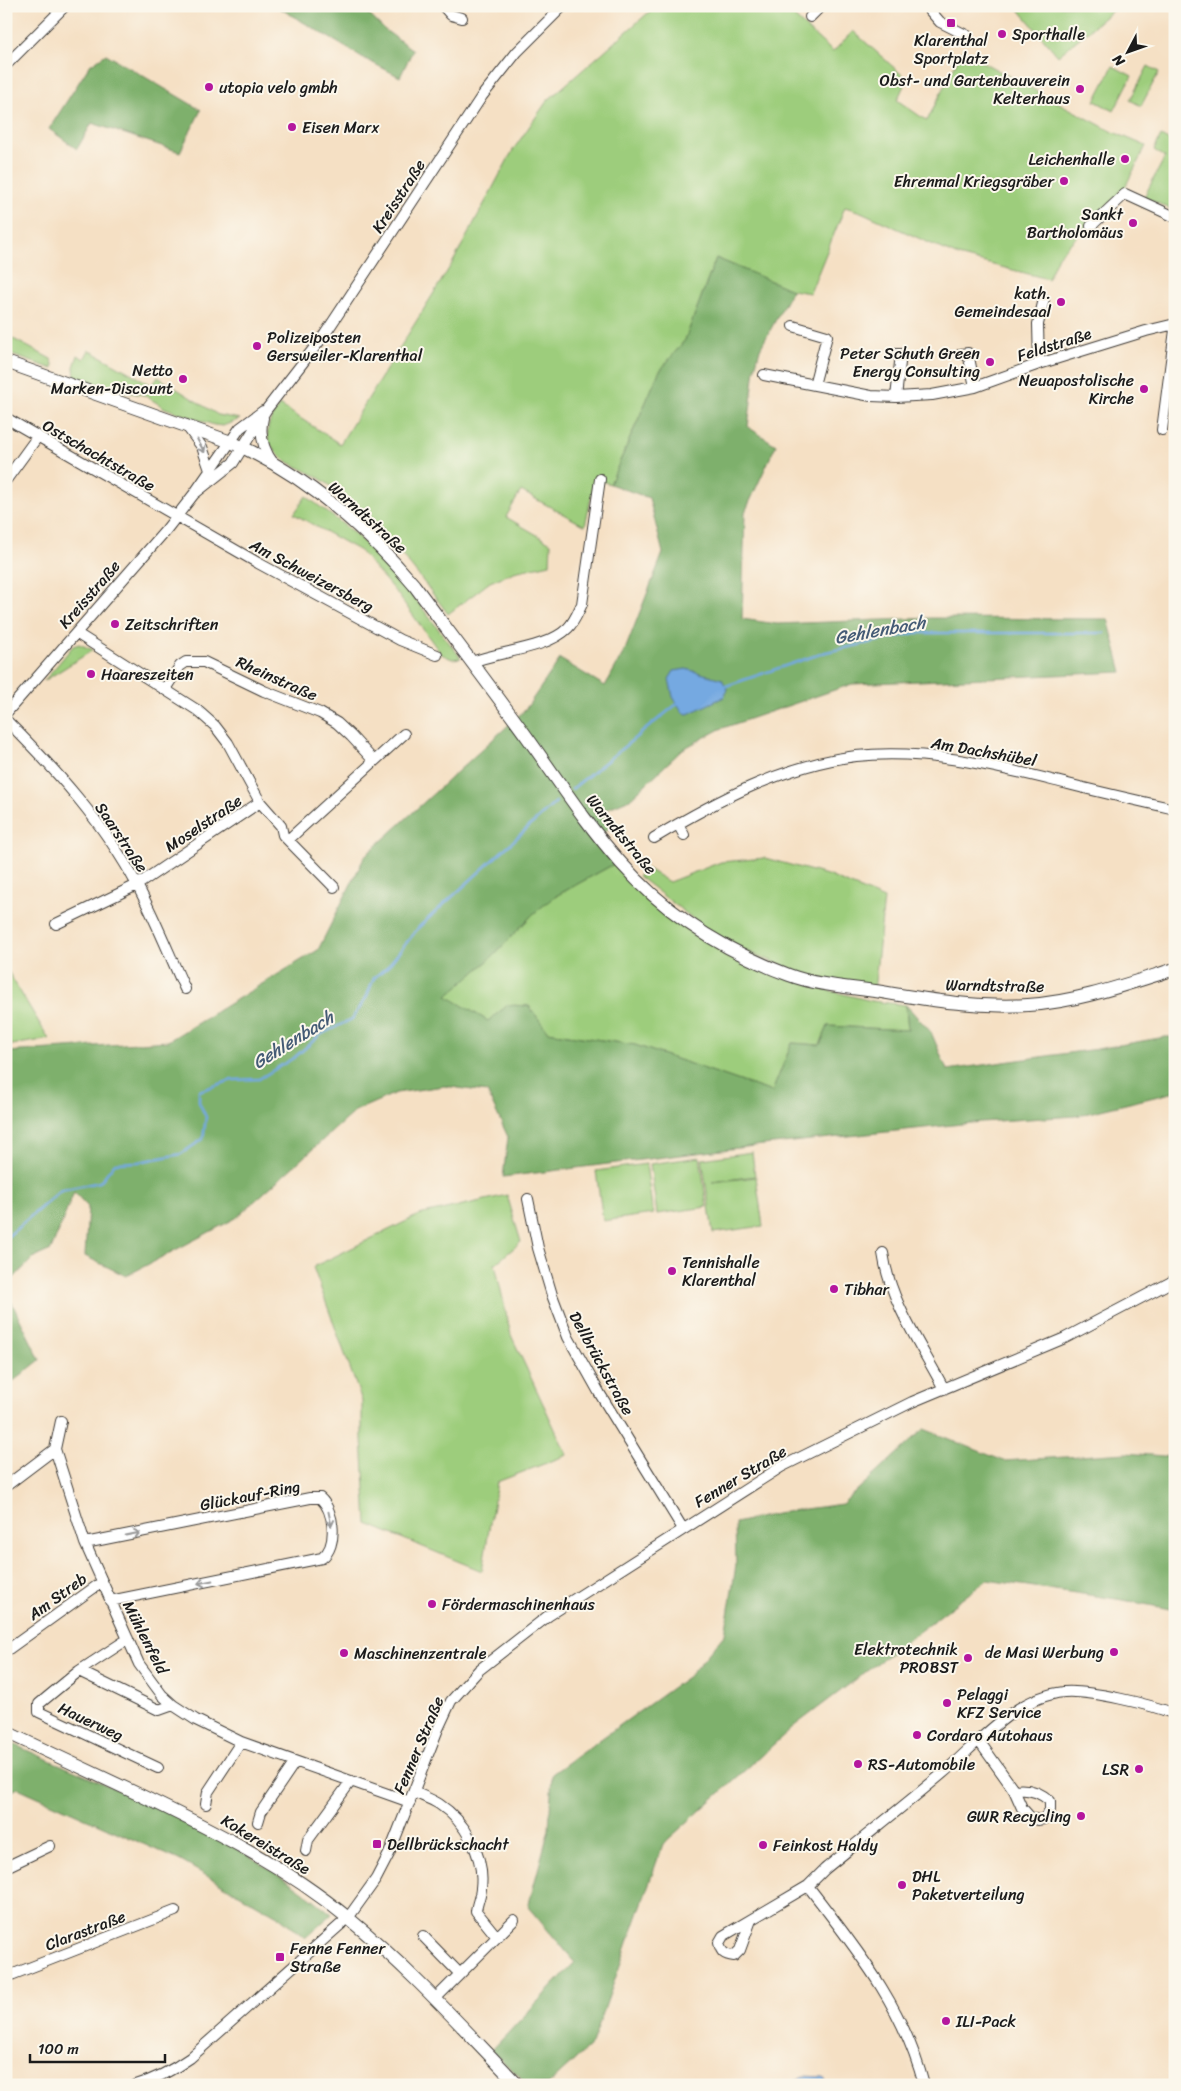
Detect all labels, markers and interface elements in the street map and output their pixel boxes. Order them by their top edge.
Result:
marker: Klarenthal Sportplatz [945,17,957,29]
place label: Sporthalle [1012,20,1085,49]
place label: Klarenthal Sportplatz [914,26,989,73]
marker: Sporthalle [996,28,1008,40]
north arrow [1104,28,1154,78]
text: N [1106,48,1132,73]
place label: Obst- und Gartenbauverein Kelterhaus [880,66,1071,113]
place label: utopia velo gmbh [219,73,338,102]
marker: utopia velo gmbh [203,81,215,93]
marker: Obst- und Gartenbauverein Kelterhaus [1074,83,1086,95]
place label: Eisen Marx [302,113,380,142]
marker: Eisen Marx [286,121,298,133]
place label: Leichenhalle [1028,145,1115,174]
street label: Kreisstraße [363,153,433,239]
marker: Leichenhalle [1119,153,1131,165]
place label: Ehrenmal Kriegsgräber [894,167,1055,196]
marker: Ehrenmal Kriegsgräber [1058,175,1070,187]
place label: Sankt Bartholomäus [1027,200,1124,247]
marker: Sankt Bartholomäus [1127,217,1139,229]
place label: kath. Gemeindesaal [955,279,1051,326]
marker: kath. Gemeindesaal [1055,296,1067,308]
street label: Feldstraße [1013,319,1095,370]
place label: Polizeiposten Gersweiler-Klarenthal [267,323,423,370]
place label: Peter Schuth Green Energy Consulting [840,339,980,386]
marker: Polizeiposten Gersweiler-Klarenthal [251,340,263,352]
place label: Netto Marken-Discount [51,356,173,403]
marker: Peter Schuth Green Energy Consulting [984,356,996,368]
place label: Neuapostolische Kirche [1019,366,1134,413]
marker: Netto Marken-Discount [177,373,189,385]
marker: Neuapostolische Kirche [1138,383,1150,395]
street label: Ostschachtstraße [37,411,161,500]
one-way arrow [196,438,206,453]
street label: Warndtstraße [321,474,414,561]
street label: Am Schweizersberg [243,530,379,621]
street label: Kreisstraße [51,553,128,635]
water label: Gehlenbach [832,606,929,654]
place label: Zeitschriften [125,610,219,639]
marker: Zeitschriften [109,618,121,630]
street label: Rheinstraße [231,648,322,709]
place label: Haareszeiten [101,660,194,689]
marker: Haareszeiten [85,668,97,680]
street label: Am Dachshübel [928,728,1039,775]
street label: Moselstraße [158,787,248,860]
street label: Warndtstraße [579,787,664,881]
street label: Saarstraße [87,796,156,879]
street label: Warndtstraße [945,970,1045,1001]
water label: Gehlenbach [246,1001,342,1078]
place label: Tennishalle Klarenthal [682,1248,760,1295]
marker: Tennishalle Klarenthal [666,1265,678,1277]
place label: Tibhar [844,1275,891,1304]
marker: Tibhar [828,1283,840,1295]
street label: Dellbrückstraße [561,1306,642,1421]
street label: Fenner Straße [688,1437,792,1516]
street label: Glückauf-Ring [197,1472,303,1519]
one-way arrow [326,1511,335,1527]
one-way arrow [125,1528,141,1538]
street label: Am Streb [21,1565,93,1629]
one-way arrow [197,1578,213,1588]
place label: Fördermaschinenhaus [442,1590,596,1619]
street label: Mühlenfeld [115,1595,177,1681]
marker: Fördermaschinenhaus [426,1598,438,1610]
place label: Elektrotechnik PROBST [854,1635,960,1682]
place label: de Masi Werbung [985,1638,1104,1667]
place label: Maschinenzentrale [354,1639,487,1668]
marker: de Masi Werbung [1108,1646,1120,1658]
marker: Maschinenzentrale [338,1647,350,1659]
marker: Elektrotechnik PROBST [962,1652,974,1664]
place label: Pelaggi KFZ Service [957,1680,1042,1727]
street label: Fenner Straße [385,1692,452,1799]
street label: Hauerweg [53,1694,128,1749]
marker: Pelaggi KFZ Service [941,1697,953,1709]
place label: Cordaro Autohaus [927,1721,1053,1750]
marker: Cordaro Autohaus [911,1729,923,1741]
place label: RS-Automobile [868,1750,975,1779]
place label: LSR [1102,1755,1129,1784]
marker: RS-Automobile [852,1758,864,1770]
marker: LSR [1133,1763,1145,1775]
place label: GWR Recycling [967,1802,1071,1831]
street label: Kokereistraße [215,1806,316,1883]
marker: GWR Recycling [1075,1810,1087,1822]
place label: Dellbrückschacht [387,1830,509,1859]
place label: Feinkost Haldy [773,1831,878,1860]
marker: Dellbrückschacht [371,1838,383,1850]
marker: Feinkost Haldy [757,1839,769,1851]
place label: DHL Paketverteilung [912,1862,1025,1909]
marker: DHL Paketverteilung [896,1879,908,1891]
street label: Clarastraße [41,1902,130,1959]
place label: Fenne Fenner Straße [290,1934,387,1981]
marker: Fenne Fenner Straße [274,1951,286,1963]
place label: ILI-Pack [955,2007,1016,2036]
marker: ILI-Pack [940,2015,952,2027]
scale bar [30,2031,165,2063]
text: 100 m [38,2036,79,2062]

